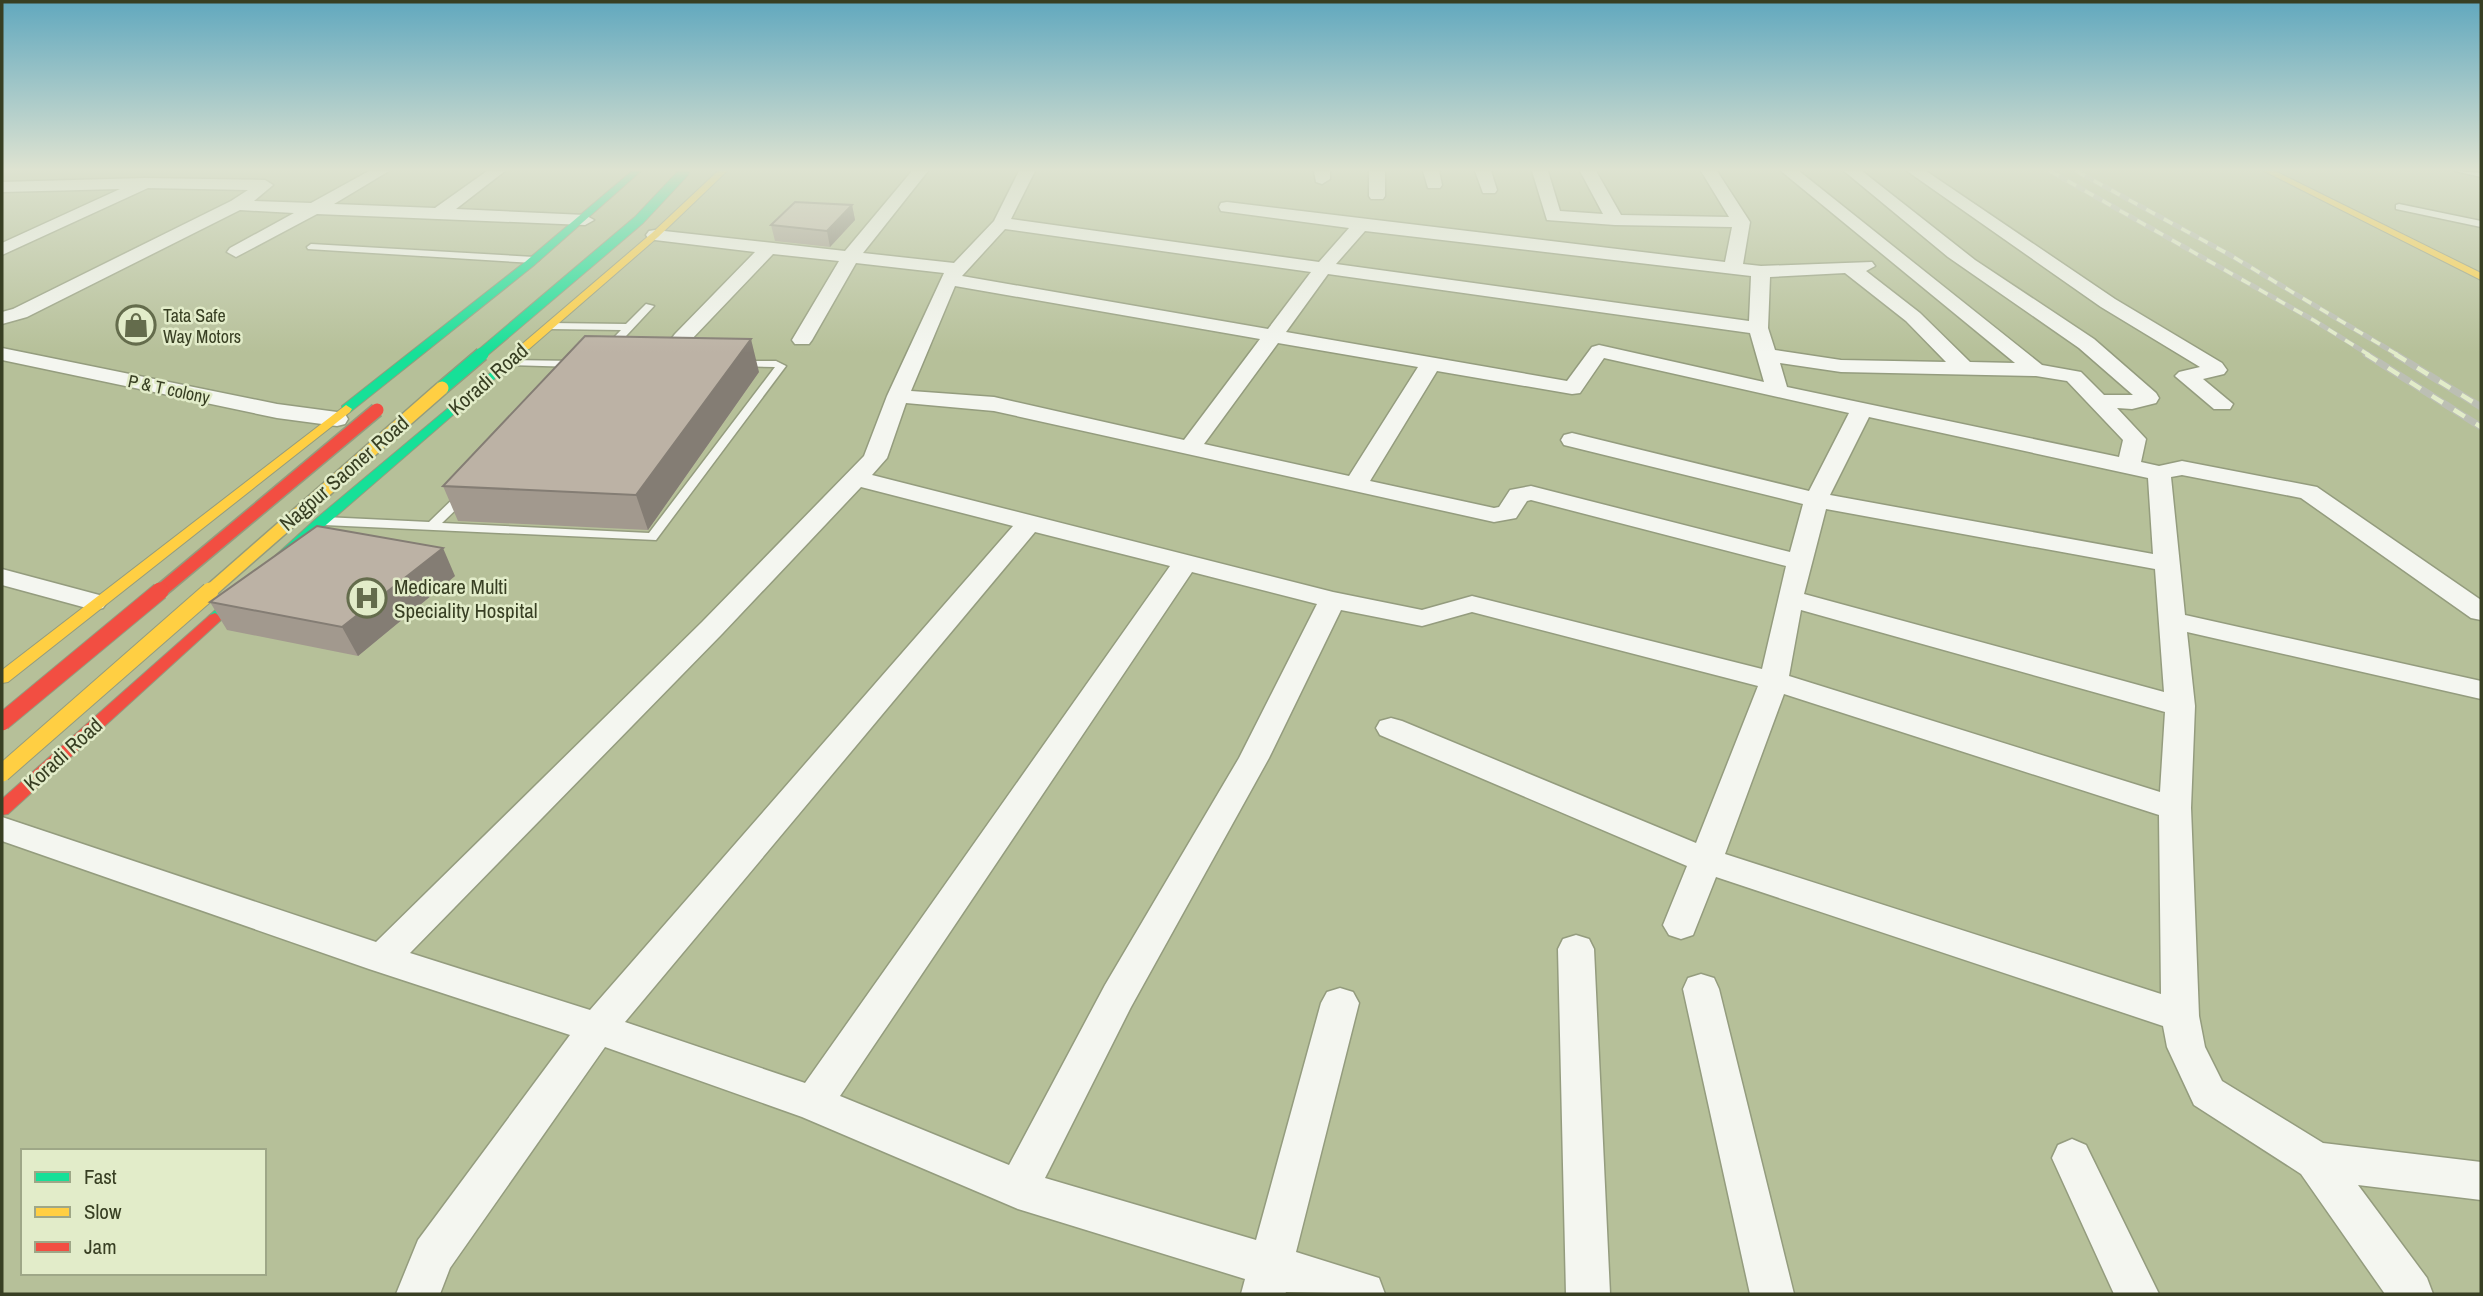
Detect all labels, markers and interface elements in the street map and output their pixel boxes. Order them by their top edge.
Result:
place label: Tata Safe Way Motors [163,303,241,349]
shop icon: Tata Safe Way Motors [115,304,157,346]
street label: Koradi Road [442,336,534,422]
street label: P & T colony [126,368,213,410]
street label: Nagpur Saoner Road [273,409,415,537]
place label: Medicare Multi Speciality Hospital [394,572,538,625]
hospital icon: Medicare Multi Speciality Hospital [346,577,388,619]
street label: Koradi Road [17,711,109,797]
legend [21,1149,266,1275]
text: Fast [84,1162,117,1191]
text: Slow [84,1197,122,1226]
text: Jam [84,1232,117,1261]

